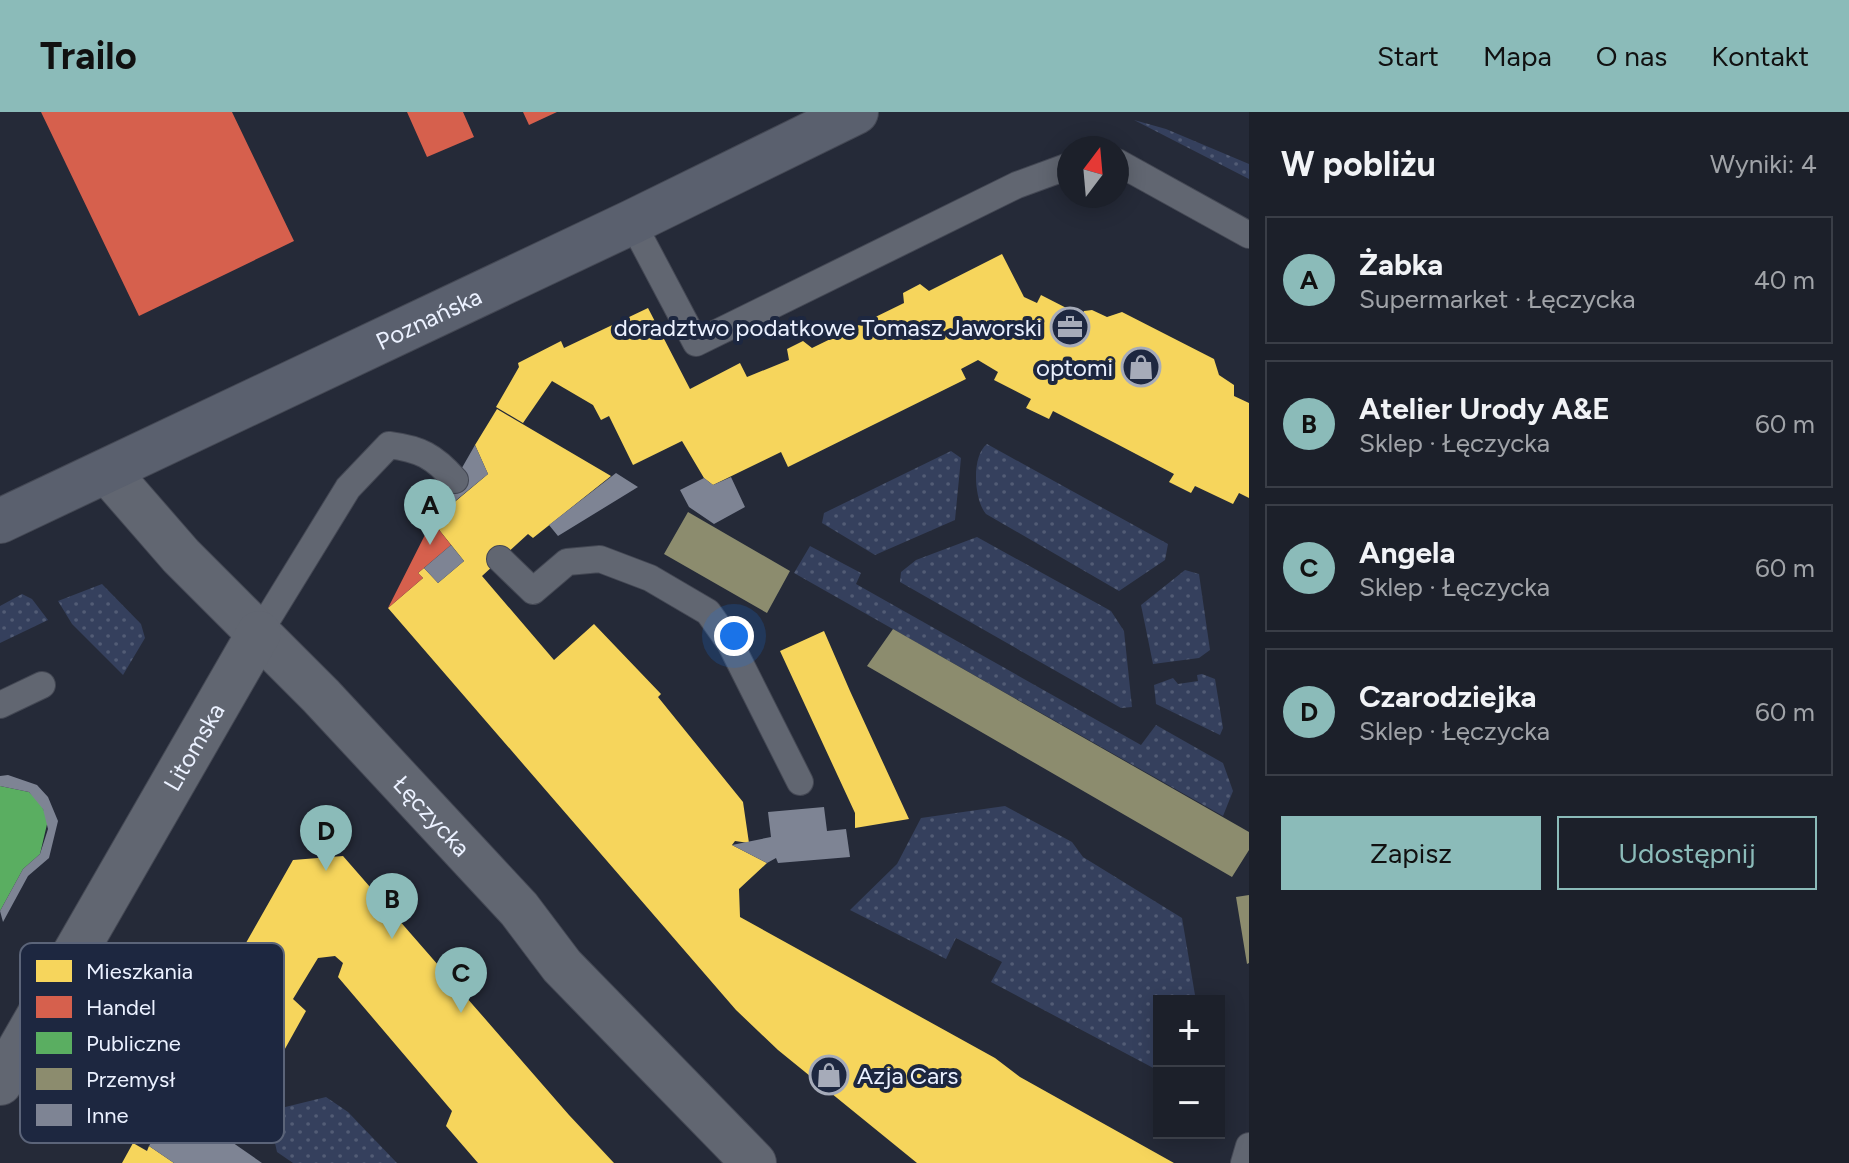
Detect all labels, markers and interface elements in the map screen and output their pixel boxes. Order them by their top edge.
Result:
text: Trailo [40,33,137,79]
text: Start [1377,39,1439,73]
text: Mapa [1483,39,1552,73]
text: O nas [1596,39,1667,73]
text: Kontakt [1711,39,1809,73]
north arrow [1057,136,1129,208]
text: W pobliżu [1281,144,1436,185]
text: Wyniki: 4 [1710,148,1817,180]
text: Żabka [1359,246,1443,283]
text: A [1300,264,1318,296]
text: 40 m [1754,264,1815,296]
street label: Poznańska [371,281,486,356]
text: Supermarket · Łęczycka [1359,283,1635,315]
office icon: doradztwo podatkowe Tomasz Jaworski [1049,306,1091,348]
place label: doradztwo podatkowe Tomasz Jaworski [614,313,1042,342]
shop icon: optomi [1120,346,1162,388]
place label: optomi [1036,353,1113,382]
text: Atelier Urody A&E [1359,390,1610,427]
text: B [1301,408,1317,440]
text: 60 m [1755,408,1815,440]
text: Sklep · Łęczycka [1359,427,1550,459]
pin: A [404,479,456,545]
text: Angela [1359,534,1455,571]
text: C [1300,552,1318,584]
text: 60 m [1755,552,1815,584]
text: Sklep · Łęczycka [1359,571,1550,603]
your location [714,616,754,656]
text: Czarodziejka [1359,678,1537,715]
text: D [1300,696,1318,728]
text: 60 m [1755,696,1815,728]
street label: Litomska [157,698,230,796]
text: Sklep · Łęczycka [1359,715,1550,747]
street label: Łęczycka [388,769,477,862]
pin: D [300,805,352,871]
button: Zapisz [1281,816,1541,890]
button: Udostępnij [1557,816,1817,890]
pin: B [366,873,418,939]
legend [20,943,284,1143]
pin: C [435,947,487,1013]
text: Mieszkania [86,958,193,985]
text: Handel [86,994,156,1021]
map controls [1153,995,1225,1139]
button: + [1153,995,1225,1067]
text: Publiczne [86,1030,181,1057]
shop icon: Azja Cars [808,1054,850,1096]
place label: Azja Cars [857,1061,959,1090]
text: Przemysł [86,1066,175,1093]
button: − [1153,1067,1225,1139]
text: Inne [86,1102,129,1129]

